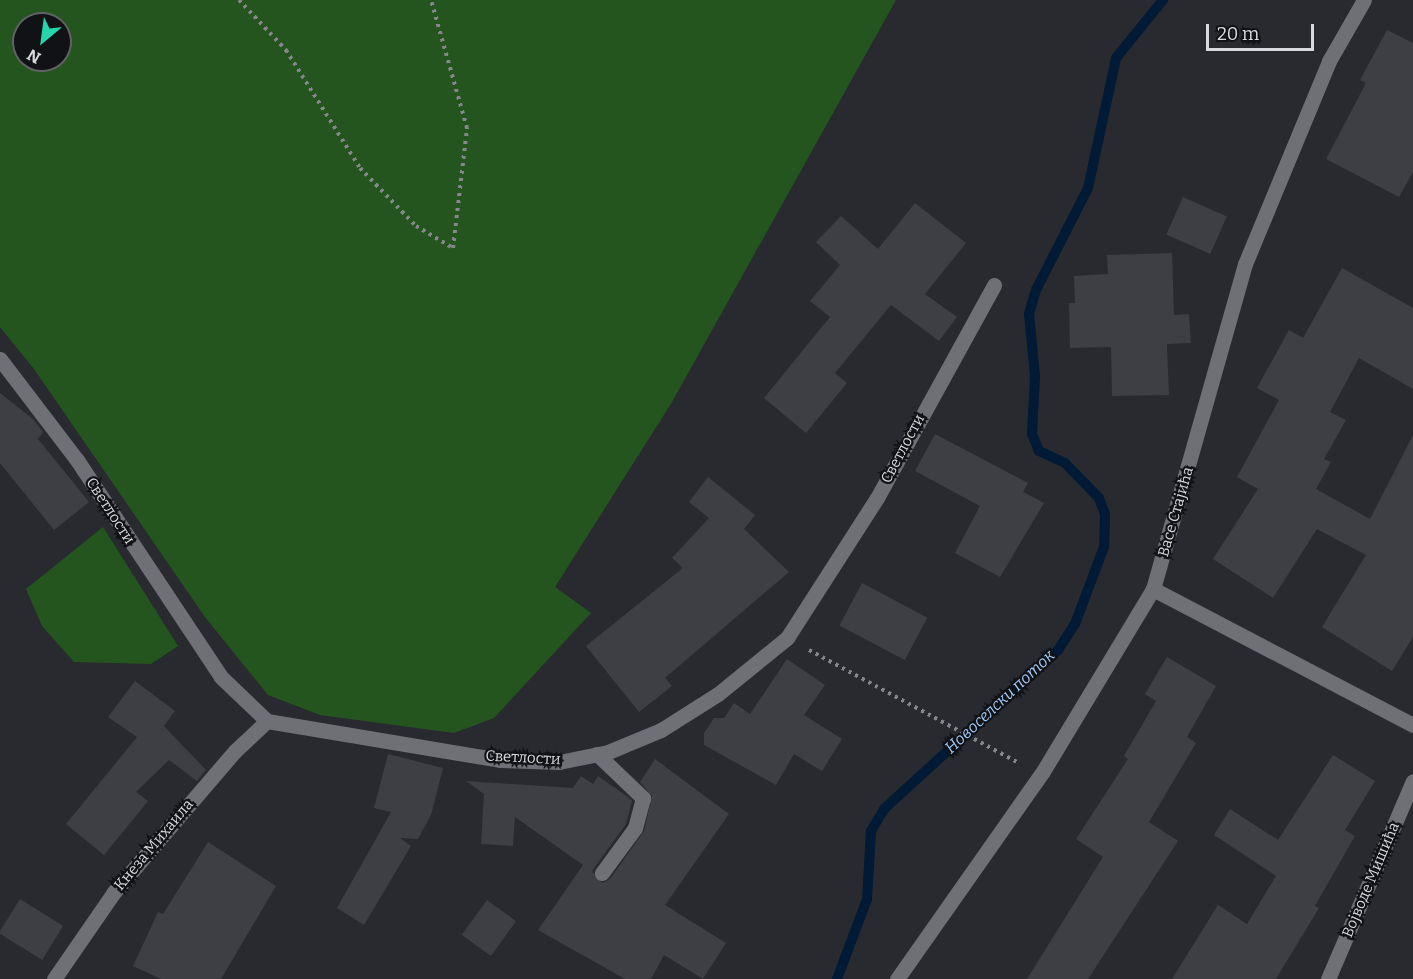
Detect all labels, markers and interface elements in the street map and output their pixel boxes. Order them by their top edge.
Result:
north arrow [12,12,72,72]
scale bar [1209,12,1317,50]
text: 20 m [1217,23,1259,45]
text: N [24,45,44,68]
street label: Светлости [877,412,929,486]
street label: Васе Стајића [1155,465,1197,559]
street label: Светлости [82,475,138,547]
water label: Новоселски поток [941,646,1059,758]
street label: Светлости [485,747,561,769]
street label: Кнеза Михаила [111,796,197,894]
street label: Војводе Мишића [1339,820,1403,940]

